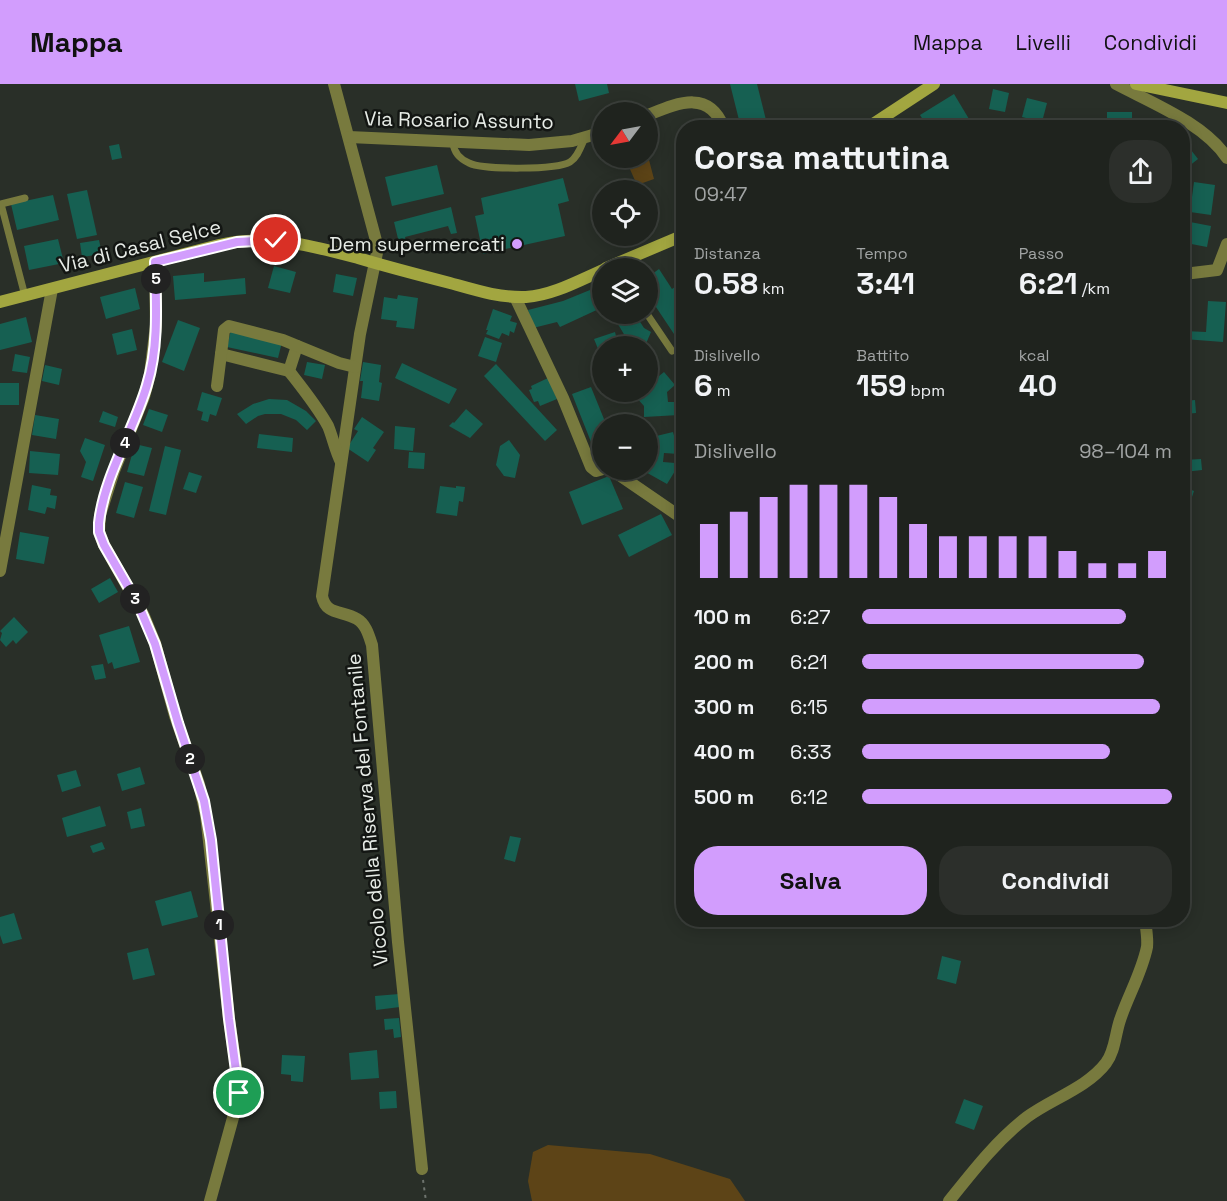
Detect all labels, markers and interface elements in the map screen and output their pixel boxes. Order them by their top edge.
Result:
text: Mappa [30,24,123,60]
text: Mappa [913,29,982,56]
text: Livelli [1015,29,1071,56]
text: Condividi [1104,29,1197,56]
north arrow [592,102,658,168]
map controls [592,102,658,480]
street label: Via Rosario Assunto [364,105,554,135]
text: Corsa mattutina [694,137,949,179]
button: share [1109,140,1172,203]
button: locate [592,180,658,246]
text: 09:47 [694,181,747,207]
street label: Via di Casal Selce [56,213,224,279]
pin [250,214,301,265]
icon: check [259,223,292,256]
place label: Dem supermercati [329,231,505,257]
marker: Dem supermercati [510,237,524,251]
text: Distanza [694,243,761,264]
text: Tempo [856,243,908,264]
text: Passo [1019,243,1064,264]
button: layers [592,258,658,324]
pin: 5 [141,264,171,294]
text: 0.58 [694,264,758,303]
text: 3:41 [856,264,915,303]
text: 6:21 [1019,264,1078,303]
text: 5 [151,268,161,289]
text: km [758,278,785,299]
text: /km [1078,278,1110,299]
button: + [592,336,658,402]
text: Dislivello [694,345,760,366]
text: Battito [856,345,910,366]
text: kcal [1019,345,1050,366]
text: 6 [694,366,713,405]
text: 159 [856,366,906,405]
text: 40 [1019,366,1057,405]
text: m [713,380,730,401]
text: bpm [906,380,945,401]
button: − [592,414,658,480]
pin: 4 [110,428,140,458]
text: 4 [120,432,130,453]
text: Dislivello [694,438,777,464]
text: 98–104 m [1079,438,1172,464]
pin: 3 [120,584,150,614]
text: 3 [130,588,140,609]
text: 100 m [694,604,751,630]
text: 6:27 [790,604,830,630]
text: 200 m [694,649,754,675]
text: 6:21 [790,649,828,675]
street label: Vicolo della Riserva del Fontanile [340,652,394,968]
text: 300 m [694,694,754,720]
text: 6:15 [790,694,828,720]
text: 400 m [694,739,755,765]
text: 6:33 [790,739,831,765]
pin: 2 [175,744,205,774]
text: 2 [185,748,195,769]
text: 500 m [694,784,754,810]
text: 6:12 [790,784,828,810]
button: Salva [694,846,927,915]
button: Condividi [939,846,1172,915]
pin: 1 [204,910,234,940]
text: 1 [215,914,223,935]
pin [213,1067,264,1118]
icon: arrive [222,1076,255,1109]

